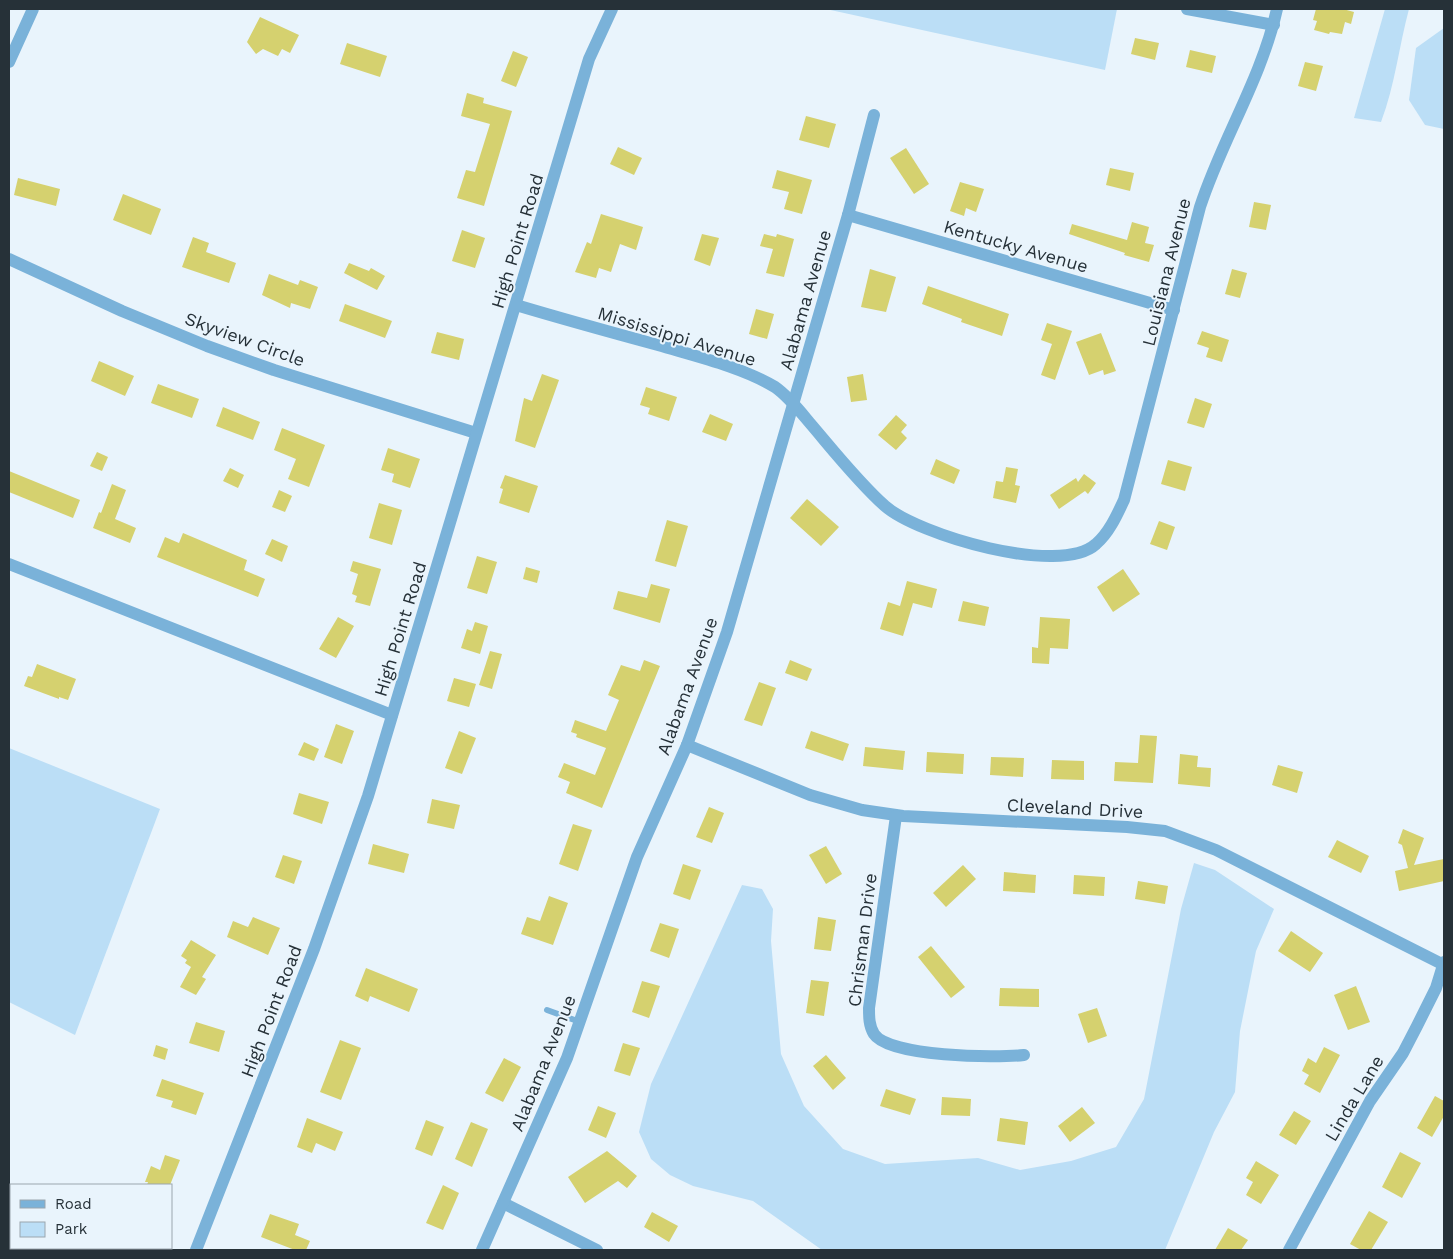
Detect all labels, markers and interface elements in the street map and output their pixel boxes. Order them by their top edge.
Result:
street label: High Point Road [487,171,547,311]
street label: Louisiana Avenue [1137,196,1195,348]
street label: Kentucky Avenue [941,215,1091,277]
street label: Alabama Avenue [775,227,835,373]
street label: Mississippi Avenue [595,302,759,370]
street label: Skyview Circle [182,308,308,370]
street label: High Point Road [370,559,430,699]
street label: Alabama Avenue [652,614,722,758]
street label: Cleveland Drive [1006,794,1144,822]
street label: Chrisman Drive [843,872,881,1008]
street label: High Point Road [236,942,306,1080]
street label: Alabama Avenue [506,992,580,1134]
street label: Linda Lane [1320,1051,1388,1145]
legend [10,1184,172,1249]
text: Road [55,1195,92,1213]
text: Park [55,1220,88,1238]

